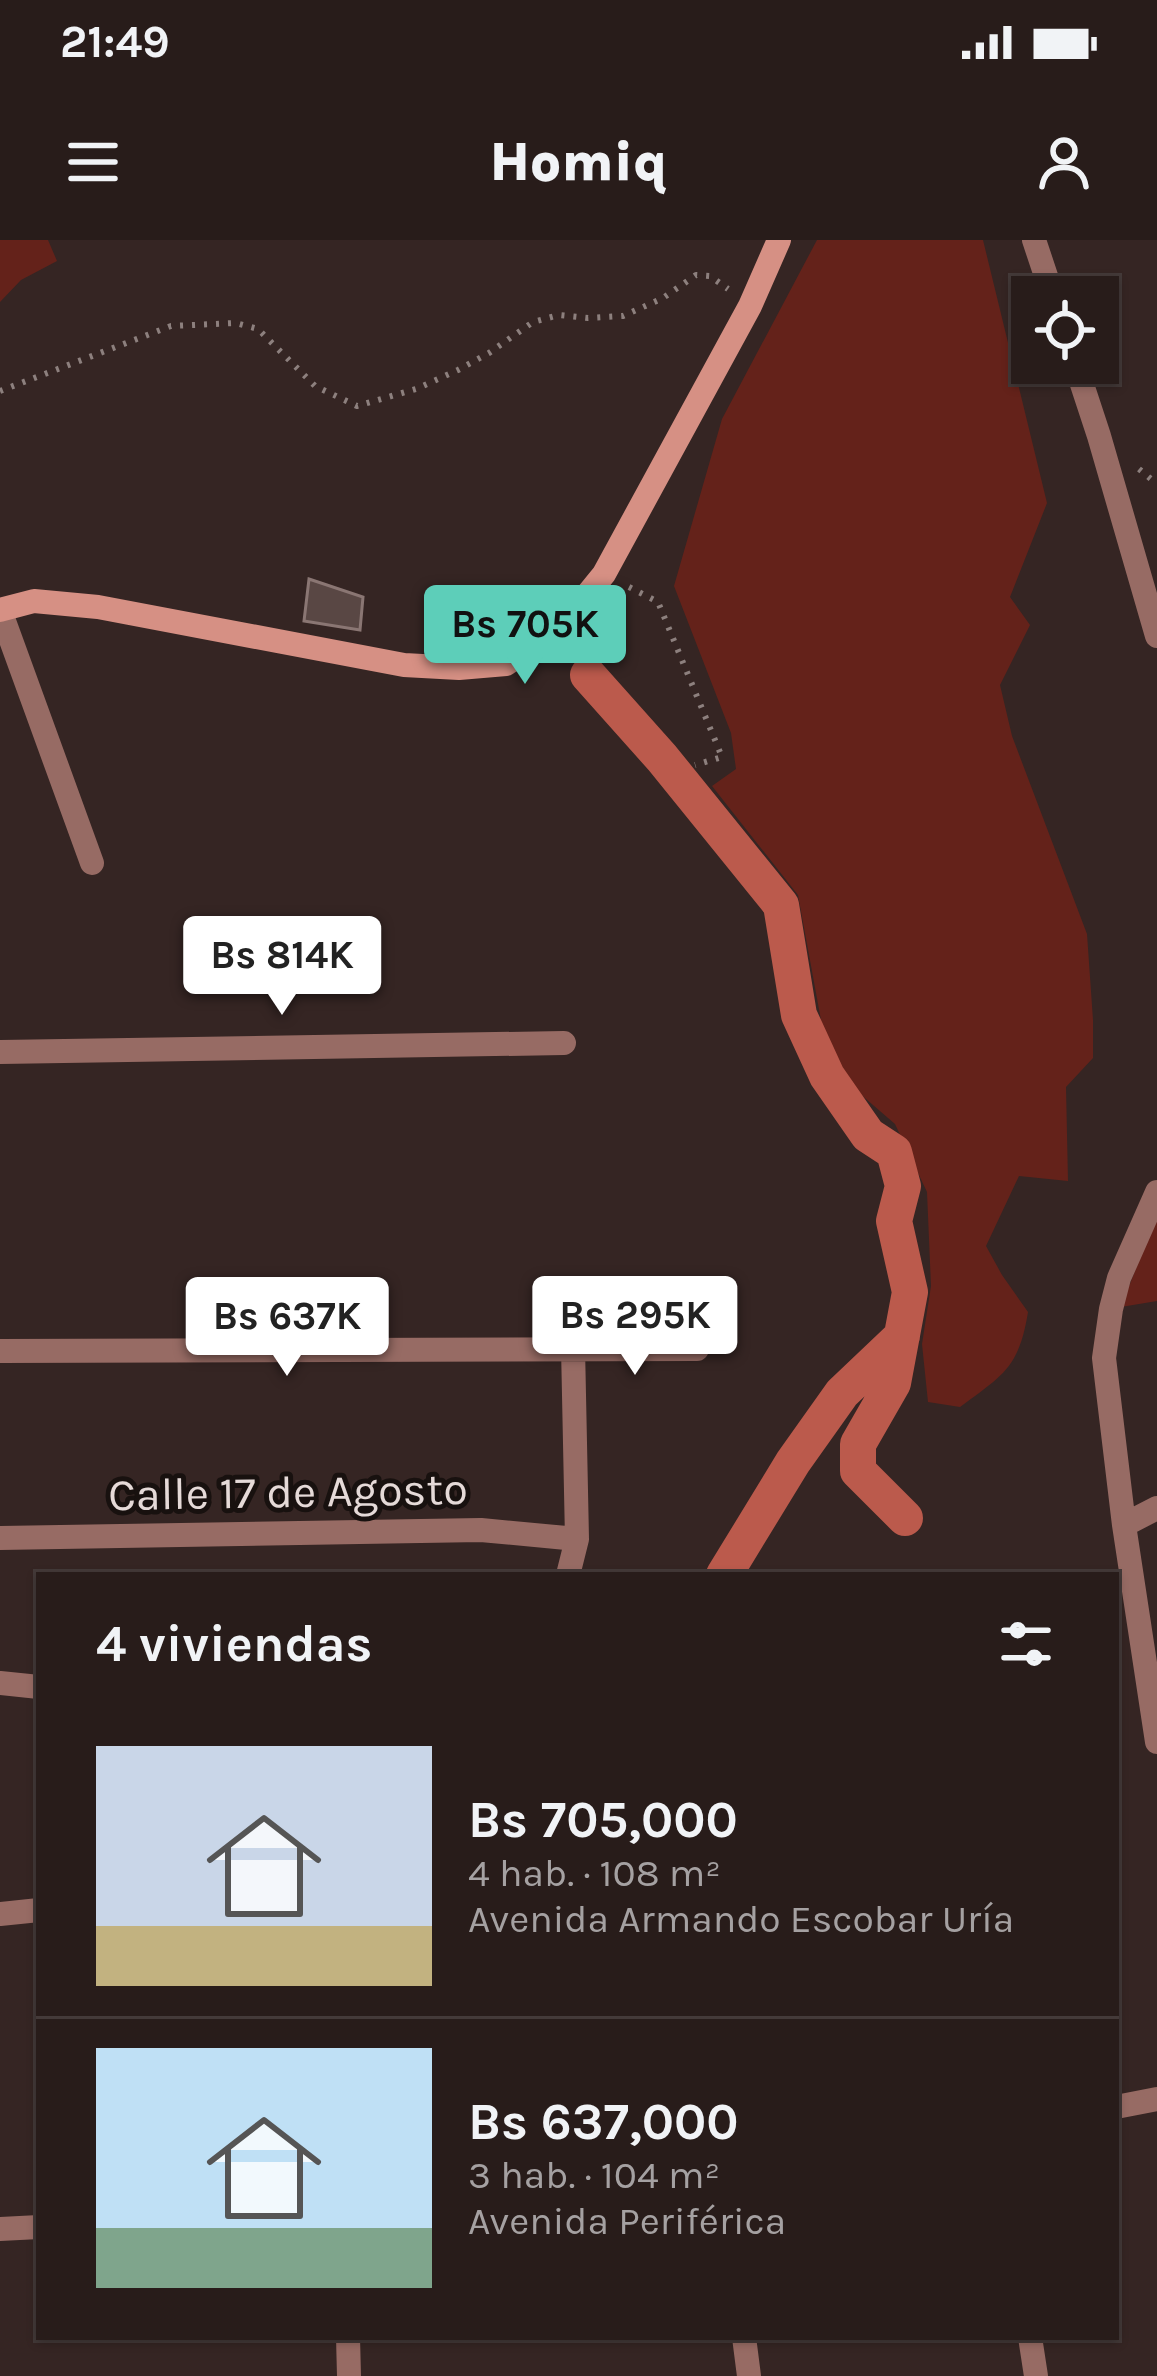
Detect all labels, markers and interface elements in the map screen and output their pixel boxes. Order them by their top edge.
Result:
text: 21:49 [60,16,170,68]
icon: menu [60,129,126,195]
icon: person [1031,129,1097,195]
text: Homiq [490,130,667,194]
map controls [1011,276,1119,384]
button: locate [1011,276,1119,384]
pin: Bs 705K [414,585,636,687]
text: Bs 705K [451,601,599,647]
pin: Bs 814K [171,916,393,1018]
text: Bs 814K [210,932,354,978]
pin: Bs 295K [524,1276,746,1378]
pin: Bs 637K [176,1277,398,1379]
text: Bs 295K [559,1292,711,1338]
text: Bs 637K [213,1293,361,1339]
street label: Calle 17 de Agosto [108,1463,468,1522]
icon: filters [993,1611,1059,1677]
text: 4 viviendas [96,1614,373,1674]
text: Bs 705,000 [468,1790,738,1850]
icon: home [192,1794,336,1938]
text: 4 hab. · 108 m² [468,1850,721,1896]
text: Avenida Armando Escobar Uría [468,1896,1014,1942]
text: Bs 637,000 [468,2092,739,2152]
icon: home [192,2096,336,2240]
text: 3 hab. · 104 m² [468,2152,720,2198]
text: Avenida Periférica [468,2198,786,2244]

